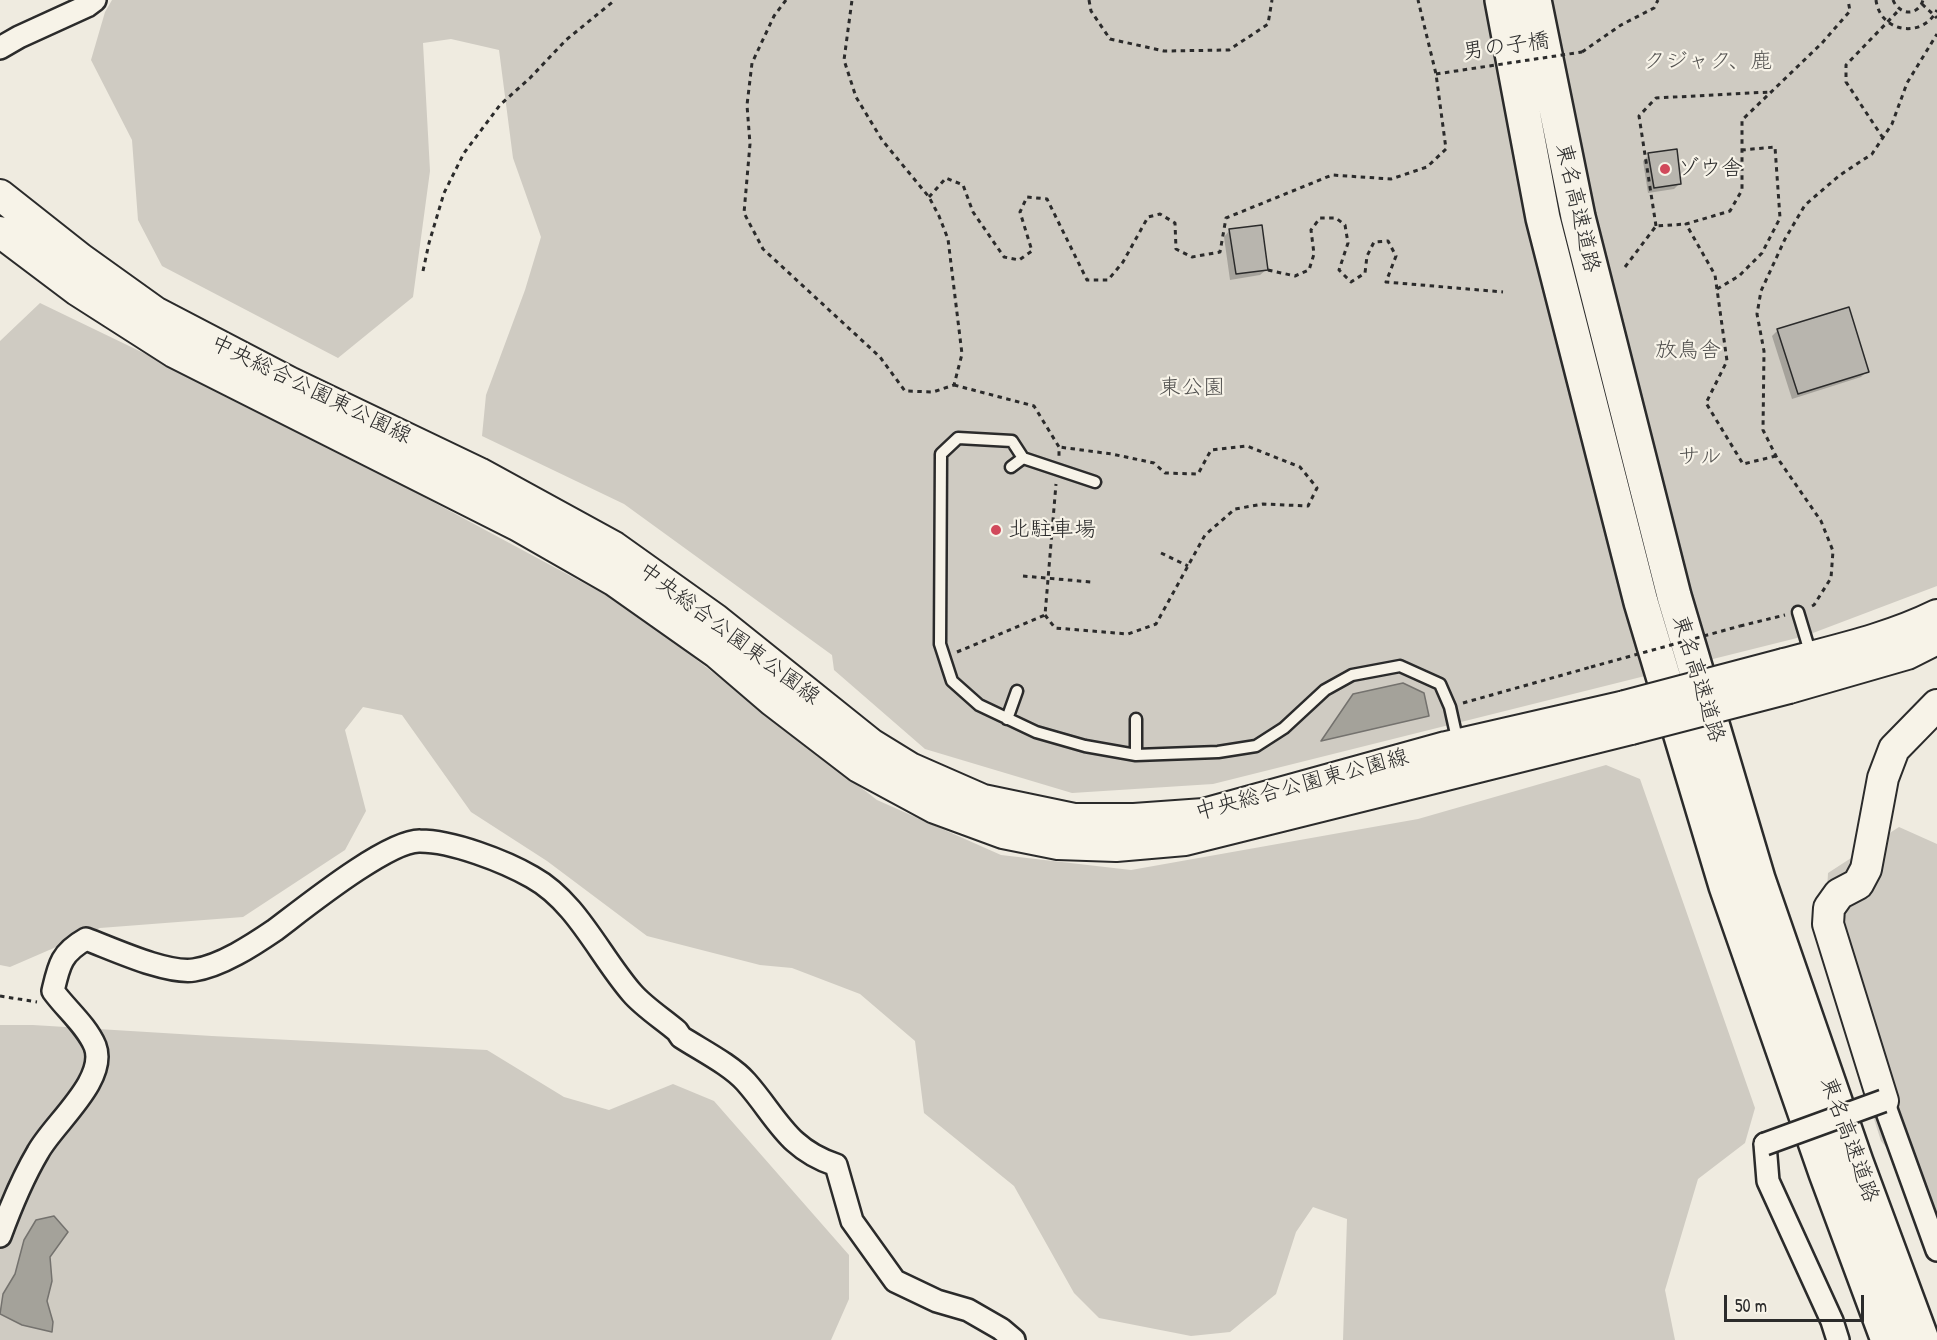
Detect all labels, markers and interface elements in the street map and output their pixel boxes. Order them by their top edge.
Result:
street label: 男の子橋 [1461,28,1551,66]
park label: クジャク、鹿 [1644,49,1772,75]
street label: 東名高速道路 [1549,141,1605,275]
place label: ゾウ舎 [1677,156,1743,182]
marker: ゾウ舎 [1658,162,1672,176]
street label: 中央総合公園東公園線 [206,330,416,450]
park label: 放鳥舎 [1655,338,1721,364]
park label: 東公園 [1159,375,1225,401]
park label: サル [1678,444,1722,470]
place label: 北駐車場 [1008,517,1096,543]
marker: 北駐車場 [989,523,1003,537]
street label: 中央総合公園東公園線 [633,557,825,711]
street label: 東名高速道路 [1666,612,1730,746]
street label: 中央総合公園東公園線 [1192,744,1412,826]
street label: 東名高速道路 [1814,1073,1884,1207]
scale bar [1727,1283,1866,1321]
text: 50 m [1735,1293,1767,1318]

